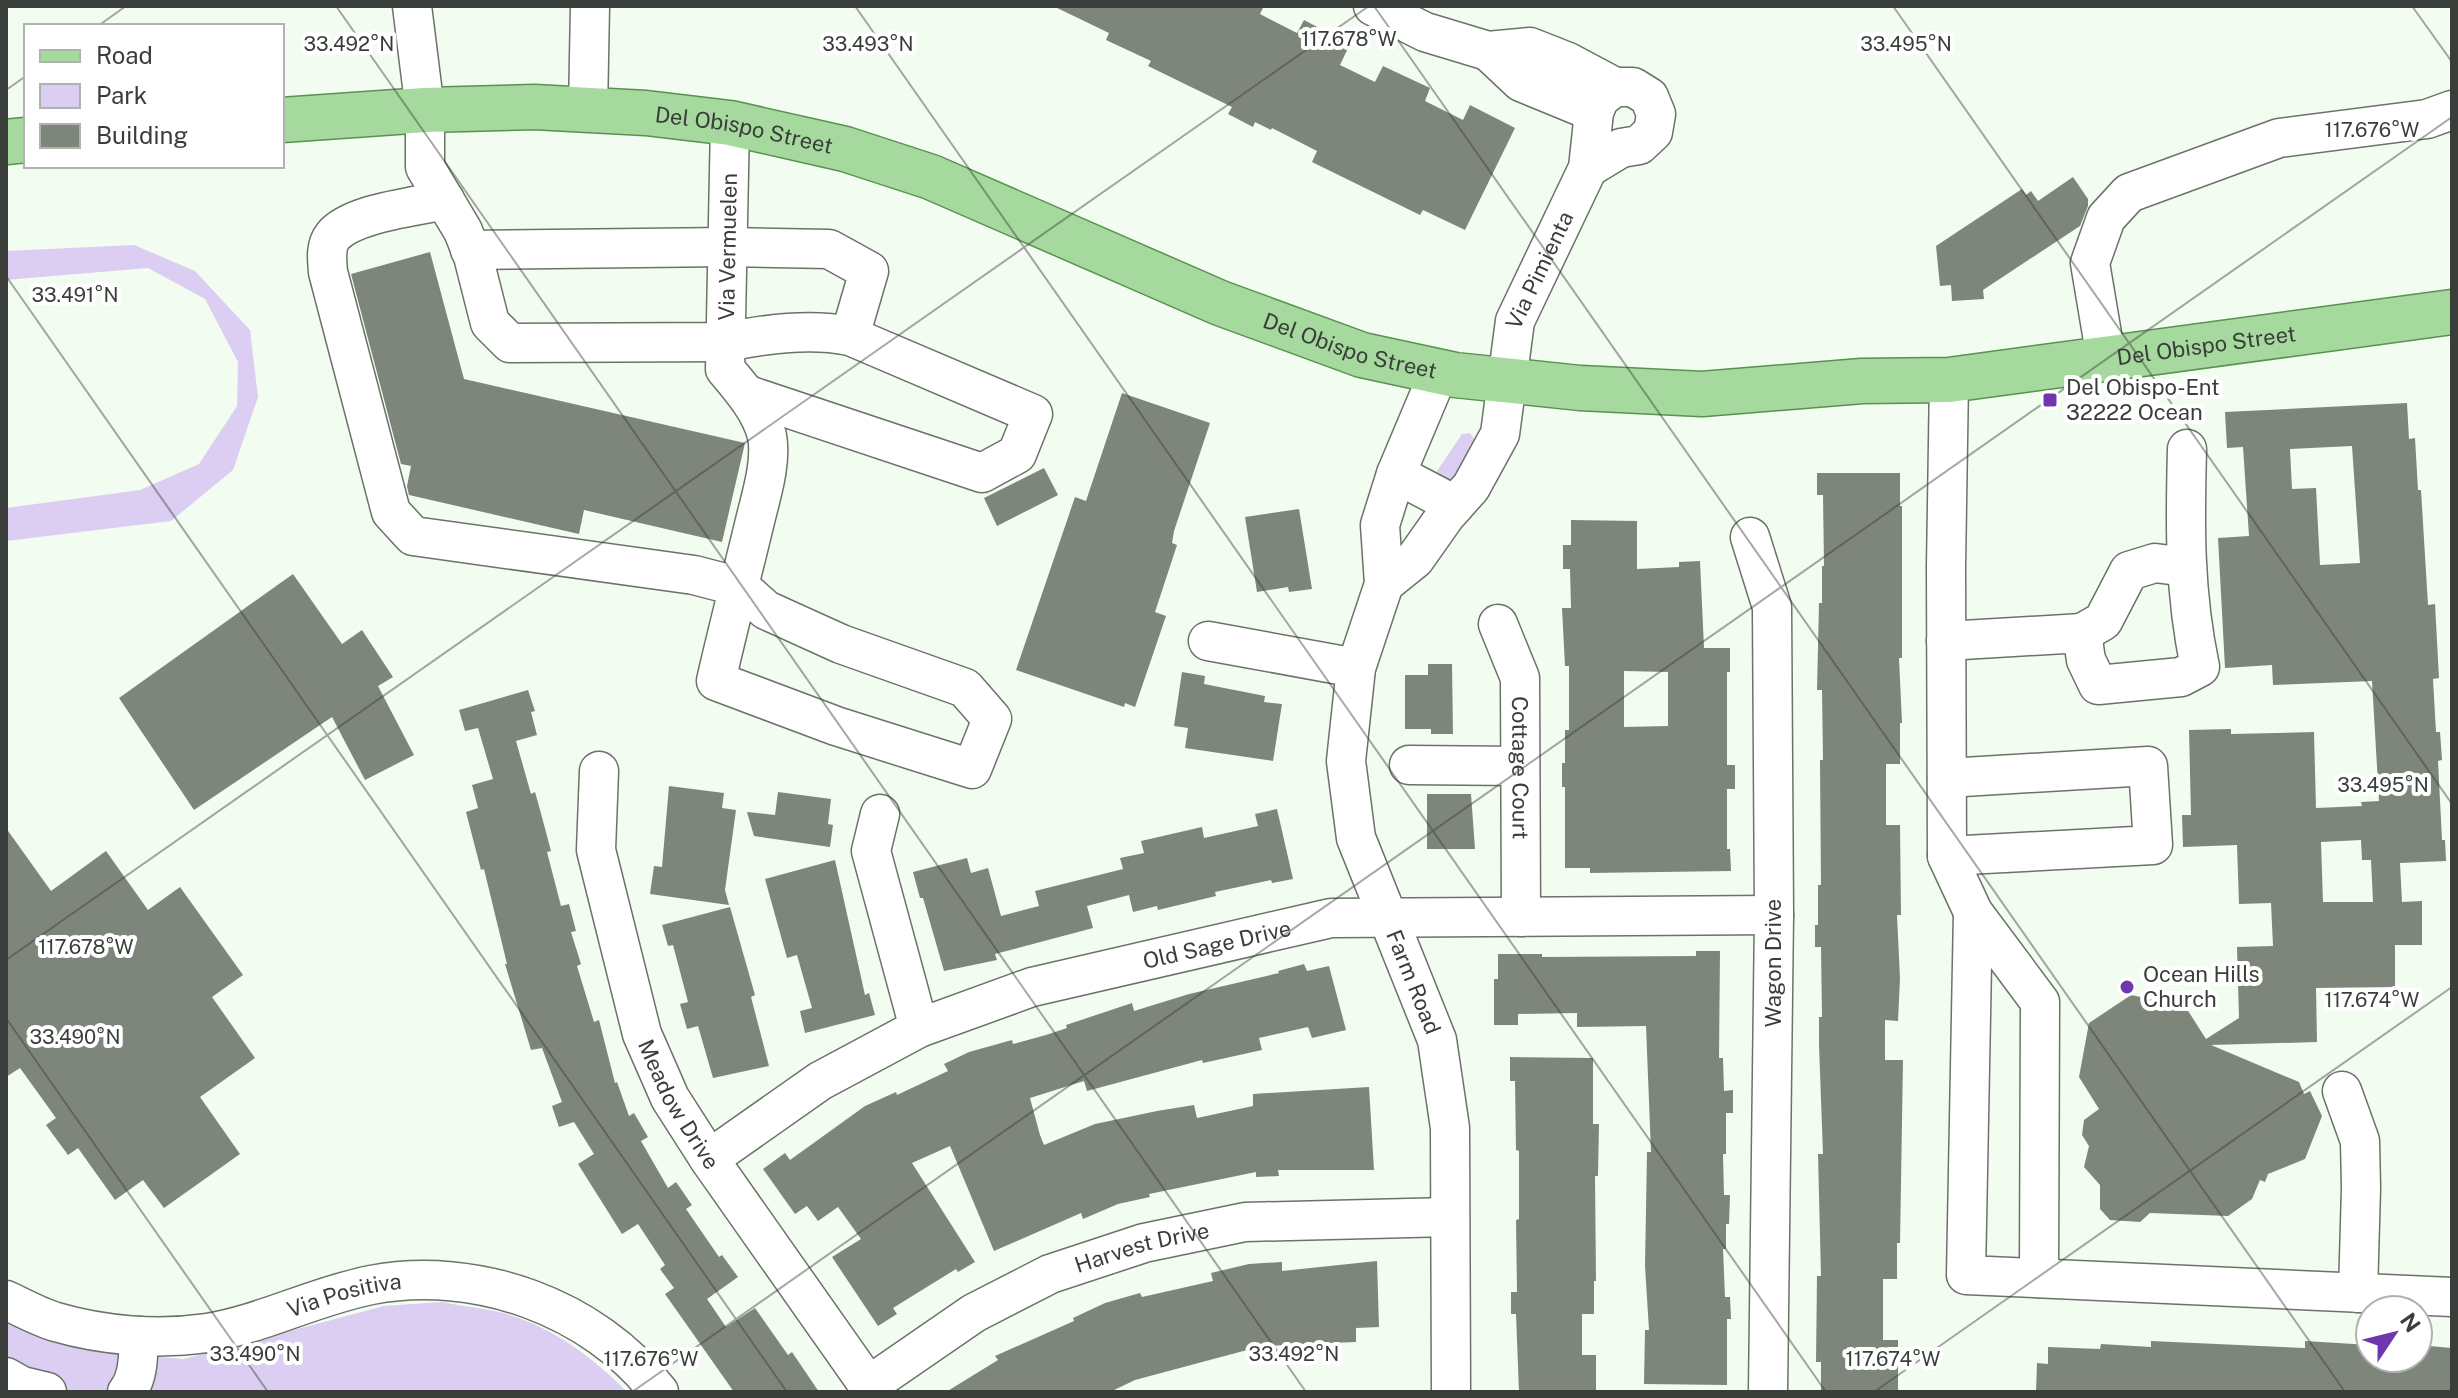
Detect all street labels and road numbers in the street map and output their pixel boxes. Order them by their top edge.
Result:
street label: Del Obispo Street [654,101,835,159]
street label: Via Vermuelen [713,173,742,321]
street label: Via Pimienta [1500,207,1578,333]
street label: Del Obispo Street [1260,307,1439,384]
street label: Del Obispo Street [2115,320,2297,370]
street label: Cottage Court [1507,696,1534,840]
street label: Wagon Drive [1760,899,1786,1027]
street label: Old Sage Drive [1140,915,1294,974]
street label: Farm Road [1381,926,1446,1038]
street label: Meadow Drive [633,1035,725,1174]
street label: Harvest Drive [1071,1217,1211,1278]
street label: Via Positiva [283,1268,403,1322]

